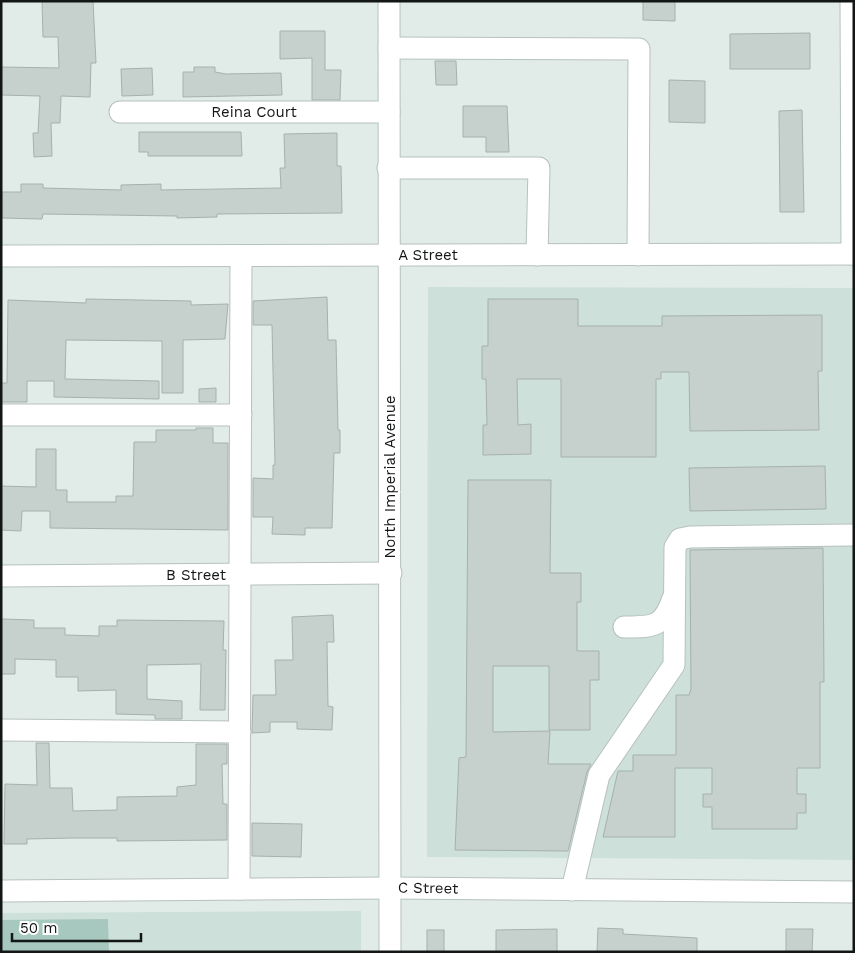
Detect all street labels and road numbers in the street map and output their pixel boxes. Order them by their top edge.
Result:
street label: Reina Court [211,103,297,121]
street label: A Street [398,246,458,264]
street label: North Imperial Avenue [381,395,399,559]
street label: B Street [166,566,227,584]
street label: C Street [398,878,459,898]

